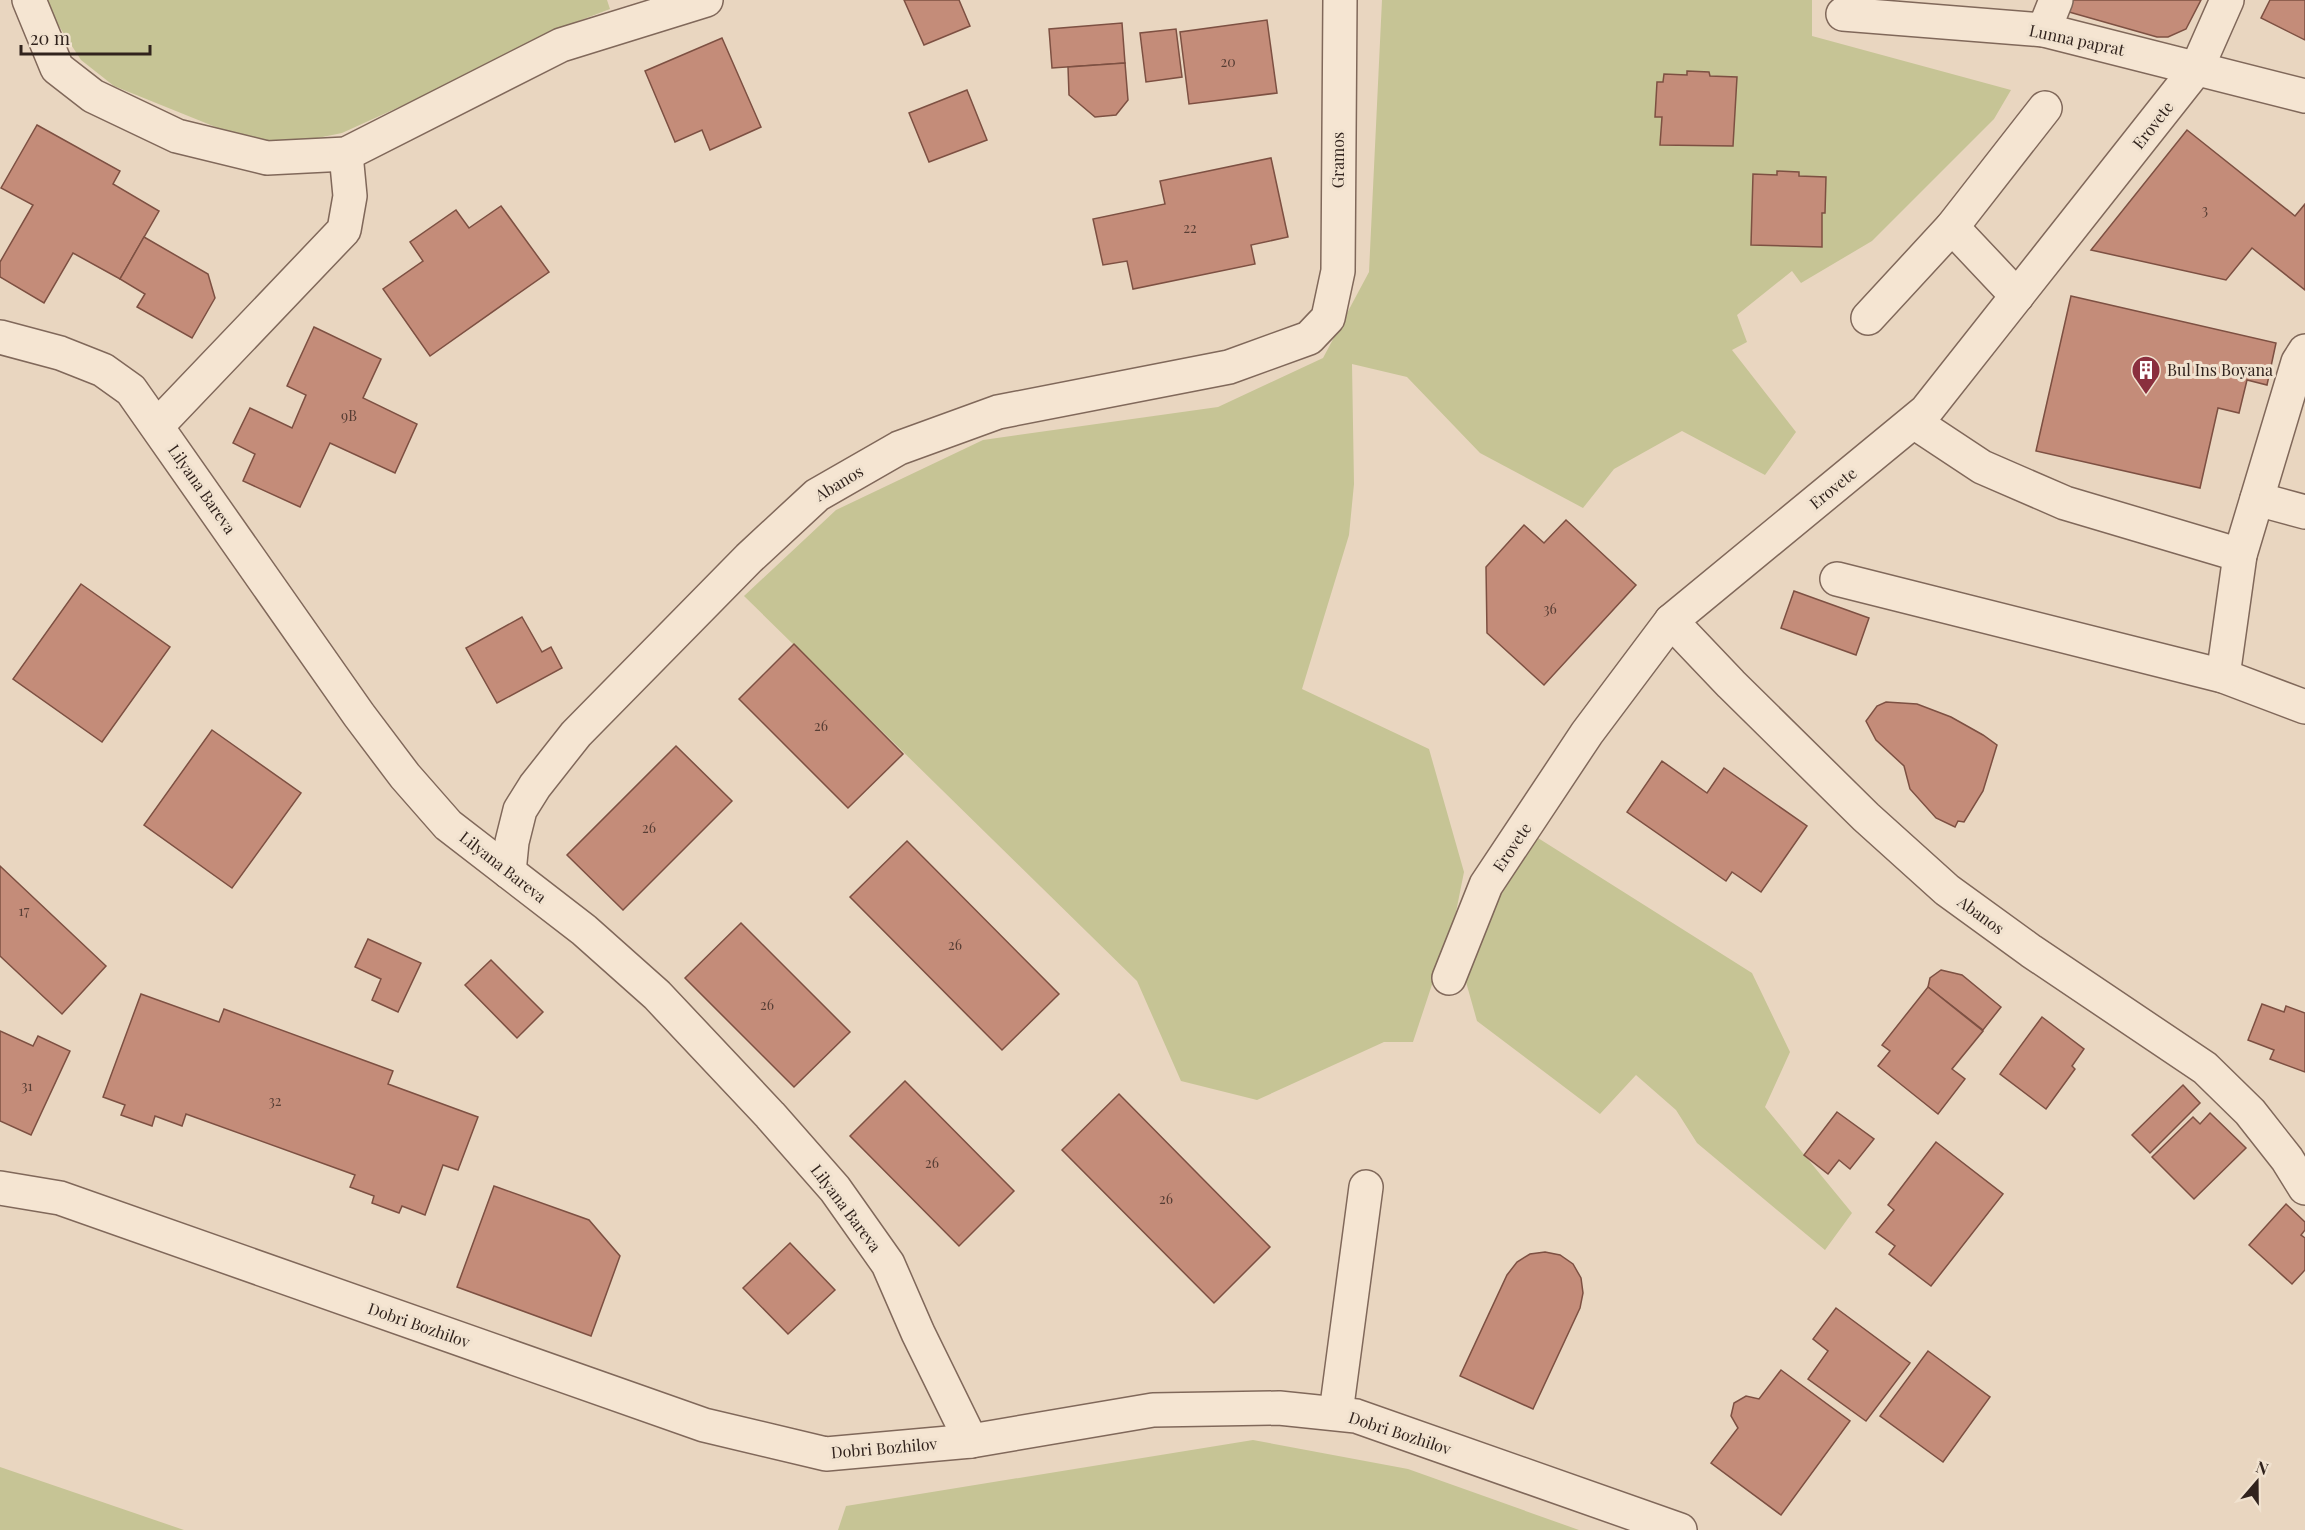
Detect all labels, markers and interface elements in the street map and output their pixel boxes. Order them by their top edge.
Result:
scale bar [21,18,150,56]
street label: Lunna paprat [2028,19,2127,60]
text: 20 m [30,26,70,50]
house number: 20 [1220,52,1236,71]
street label: Erovete [2127,97,2178,153]
street label: Gramos [1327,132,1348,188]
house number: 3 [2202,200,2208,219]
house number: 22 [1183,218,1197,237]
building icon: Bul Ins Boyana [2130,354,2162,396]
place label: Bul Ins Boyana [2167,359,2273,380]
house number: 9В [341,406,357,425]
street label: Lilyana Bareva [164,440,241,538]
street label: Abanos [810,460,867,506]
street label: Erovete [1805,462,1861,513]
house number: 36 [1543,599,1557,618]
house number: 26 [814,716,828,735]
house number: 26 [642,818,656,837]
street label: Erovete [1488,818,1536,875]
street label: Lilyana Bareva [456,826,551,907]
street label: Abanos [1953,890,2009,939]
house number: 17 [19,901,30,920]
house number: 26 [948,935,962,954]
house number: 26 [760,995,774,1014]
house number: 31 [21,1076,33,1095]
house number: 32 [268,1091,282,1110]
house number: 26 [925,1153,939,1172]
street label: Lilyana Bareva [807,1160,886,1256]
house number: 26 [1159,1189,1173,1208]
street label: Dobri Bozhilov [365,1297,473,1352]
street label: Dobri Bozhilov [1346,1406,1454,1459]
street label: Dobri Bozhilov [830,1432,938,1463]
north arrow [2227,1452,2287,1512]
text: N [2253,1456,2272,1479]

